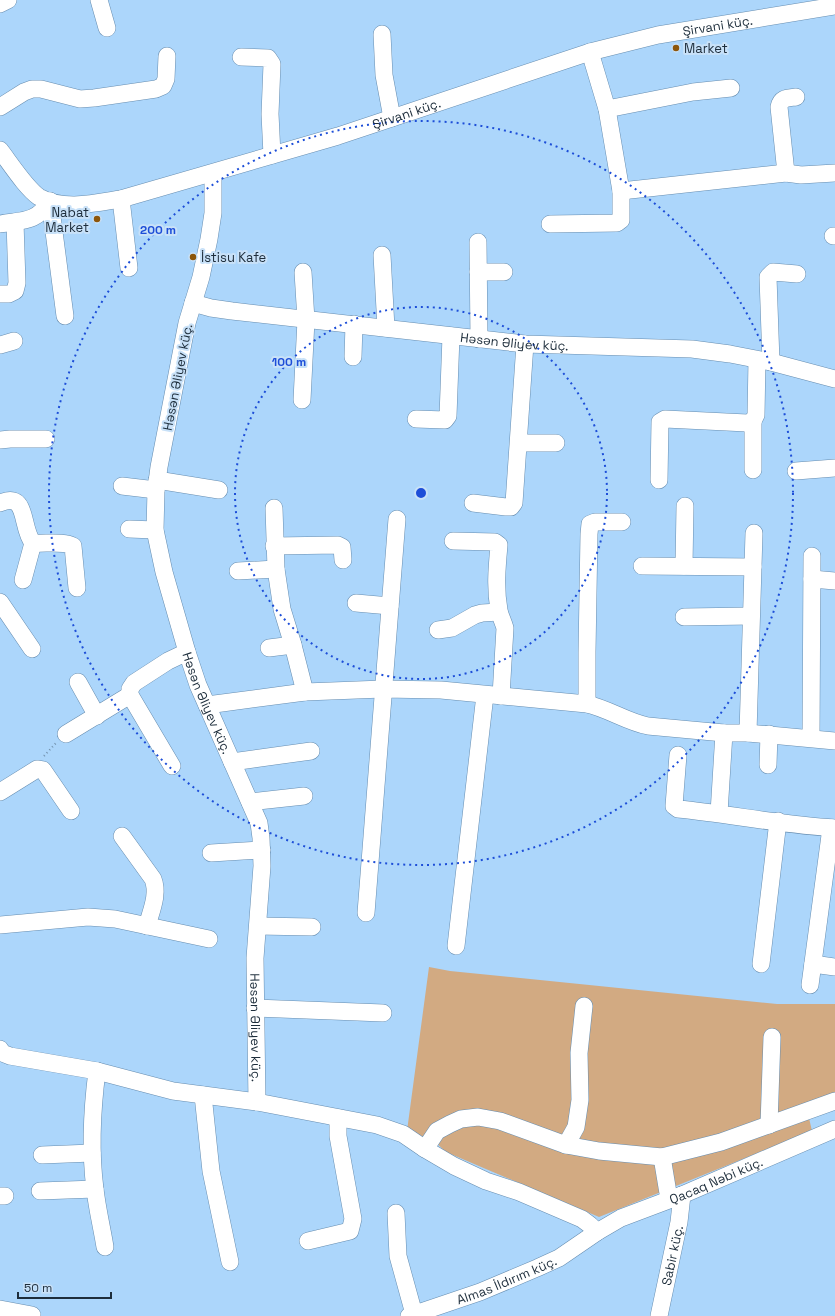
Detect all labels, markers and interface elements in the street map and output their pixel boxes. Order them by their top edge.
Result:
street label: Şirvani küç. [681,12,754,40]
place label: Market [684,40,728,57]
marker: Market [671,43,681,53]
street label: Şirvani küç. [370,94,443,133]
place label: Nabat Market [45,204,89,236]
marker: Nabat Market [92,214,102,224]
text: 200 m [140,222,176,238]
place label: İstisu Kafe [201,249,266,266]
marker: İstisu Kafe [188,252,198,262]
street label: Həsən Əliyev küç. [159,322,196,432]
street label: Həsən Əliyev küç. [459,329,569,354]
text: 100 m [272,354,306,370]
centre of rings [414,486,428,500]
street label: Həsən Əliyev küç. [179,650,235,757]
street label: Həsən Əliyev küç. [246,973,265,1082]
street label: Qacaq Nəbi küç. [667,1153,765,1208]
street label: Sabir küç. [658,1224,687,1287]
street label: Almas İldırım küç. [454,1252,559,1308]
scale bar [18,1274,111,1300]
text: 50 m [24,1280,52,1296]

